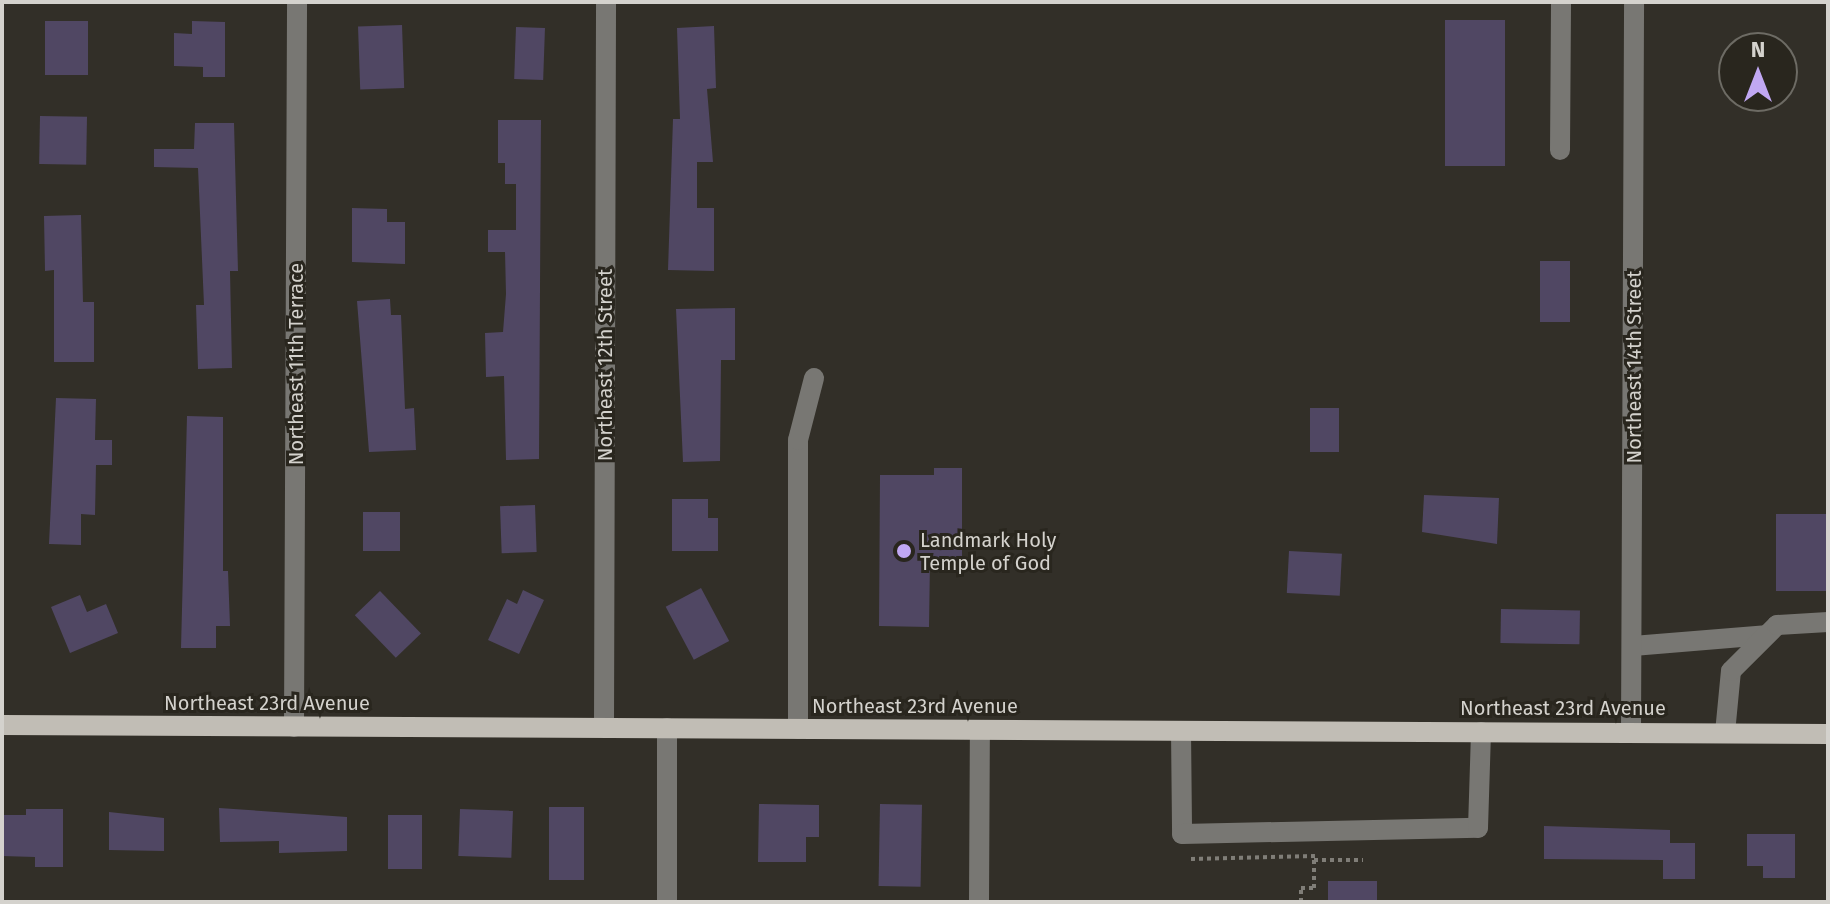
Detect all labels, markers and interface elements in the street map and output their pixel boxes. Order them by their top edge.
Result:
north arrow [1718,32,1798,112]
text: N [1751,36,1765,63]
street label: Northeast 11th Terrace [284,263,308,465]
street label: Northeast 12th Street [593,269,617,461]
street label: Northeast 14th Street [1622,270,1646,464]
place label: Landmark Holy Temple of God [920,528,1056,575]
marker: Landmark Holy Temple of God [895,542,913,560]
street label: Northeast 23rd Avenue [164,691,370,715]
street label: Northeast 23rd Avenue [812,694,1018,718]
street label: Northeast 23rd Avenue [1460,696,1666,720]

